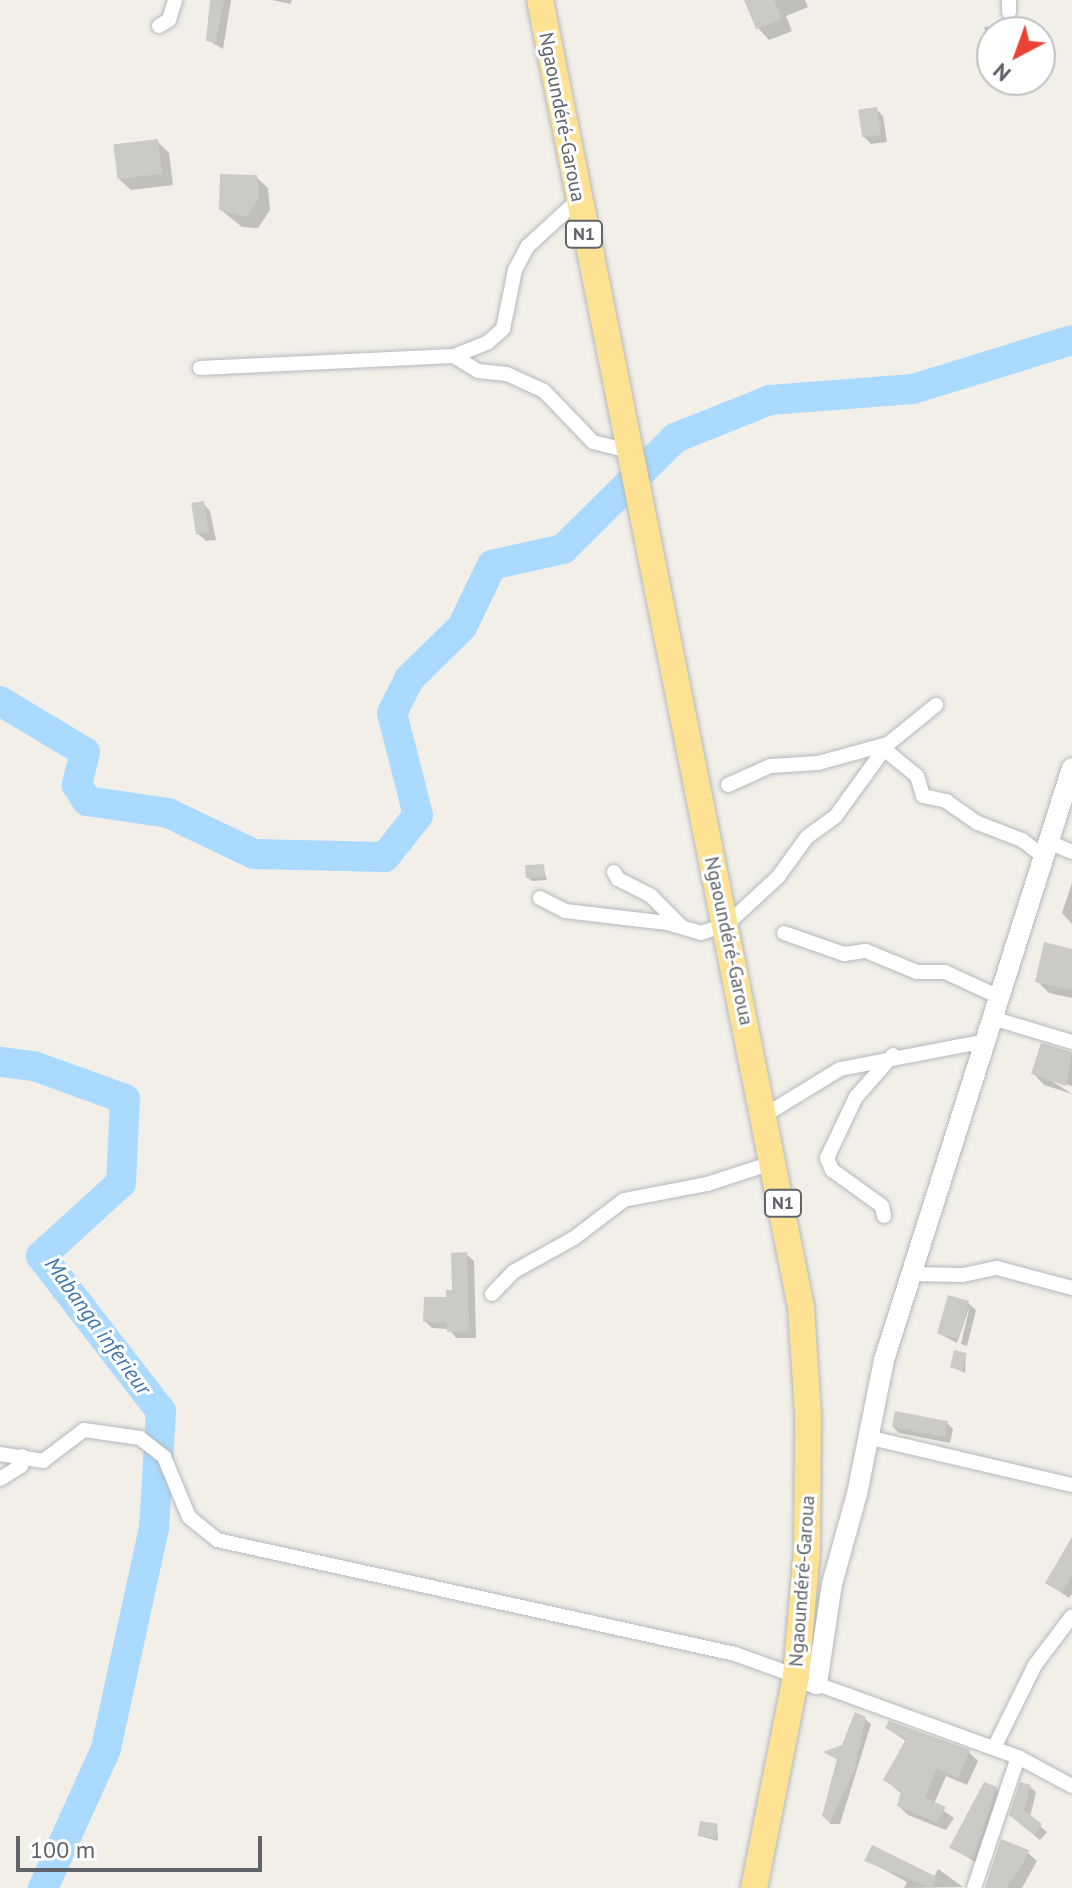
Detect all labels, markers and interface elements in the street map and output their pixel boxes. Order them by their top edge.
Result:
north arrow [976,16,1056,96]
street label: Ngaoundéré-Garoua [534,30,590,204]
text: N [987,57,1016,88]
road number: N1 [564,220,604,248]
street label: Ngaoundéré-Garoua [699,854,759,1028]
road number: N1 [763,1189,803,1217]
water label: Mabanga inferieur [39,1252,157,1400]
street label: Ngaoundéré-Garoua [784,1494,820,1668]
scale bar [20,1820,266,1870]
text: 100 m [30,1834,95,1865]

